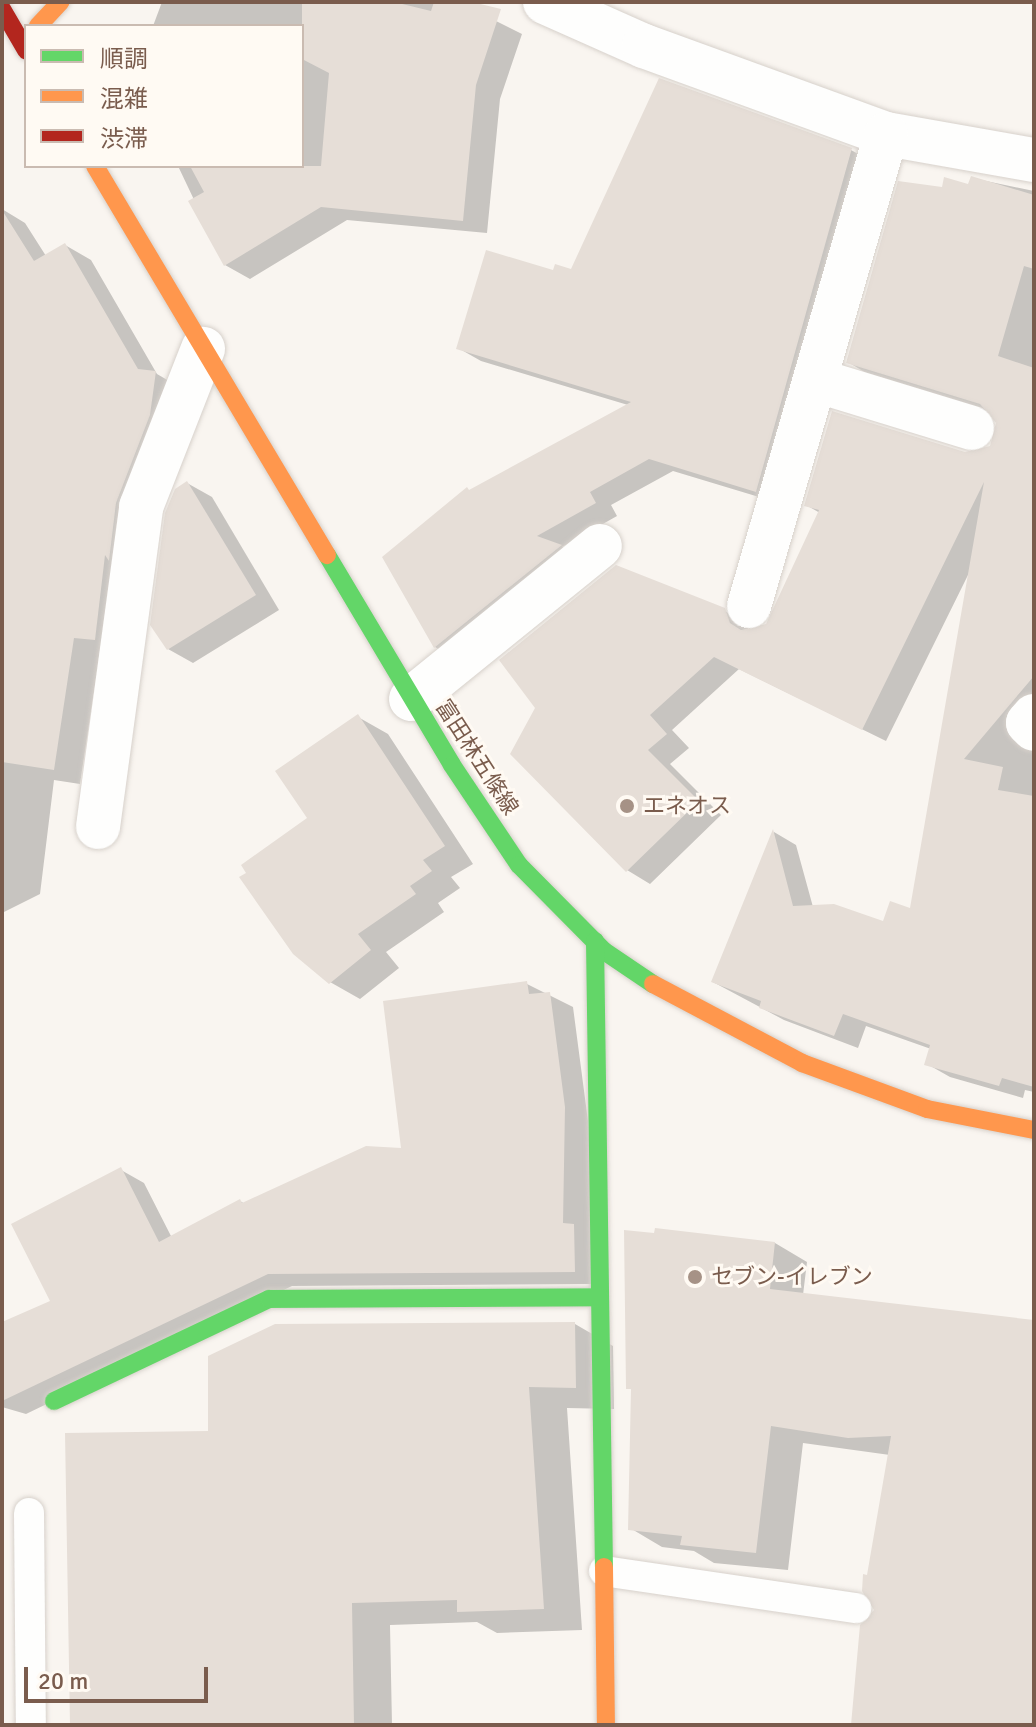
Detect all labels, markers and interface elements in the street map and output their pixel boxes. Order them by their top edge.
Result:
legend [24,24,304,168]
text: 順調 [100,44,148,74]
text: 混雑 [100,84,148,114]
text: 渋滞 [100,124,148,154]
street label: 富田林五條線 [430,694,524,820]
place label: エネオス [643,793,731,819]
marker: エネオス [618,797,636,815]
place label: セブン-イレブン [711,1264,873,1290]
marker: セブン-イレブン [686,1268,704,1286]
scale bar [28,1651,212,1701]
text: 20 m [38,1666,88,1696]

